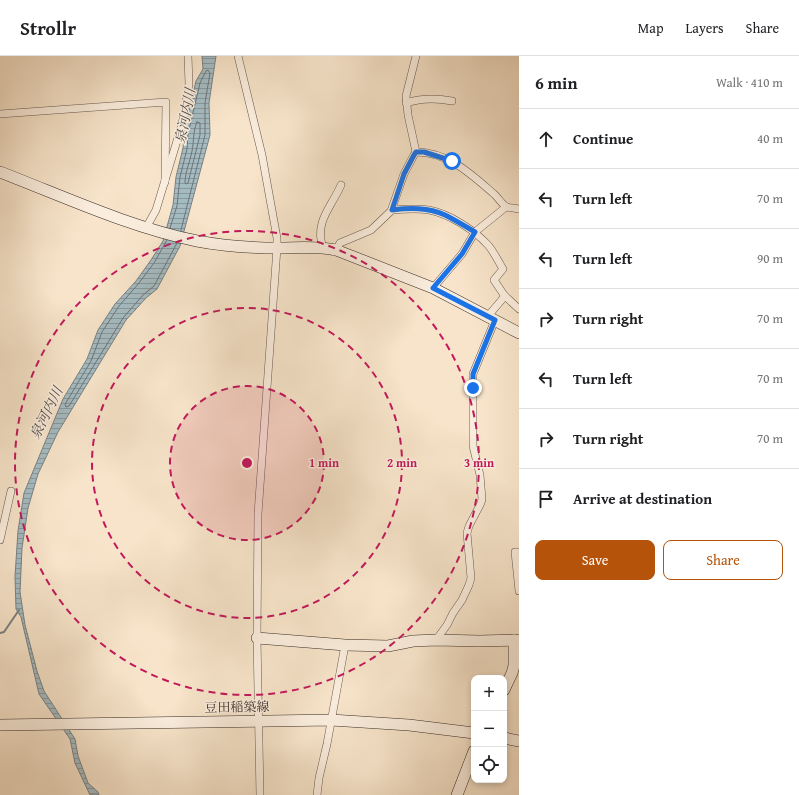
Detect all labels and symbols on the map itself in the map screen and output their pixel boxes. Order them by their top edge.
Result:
water label: 泉河内川 [170,85,201,145]
route start [443,152,461,170]
route end [464,379,482,397]
water label: 泉河内川 [25,382,68,443]
text: 1 min [309,454,339,471]
text: 2 min [387,454,417,471]
text: 3 min [464,454,494,471]
centre of rings [240,456,254,470]
street label: 豆田稲築線 [204,697,270,717]

